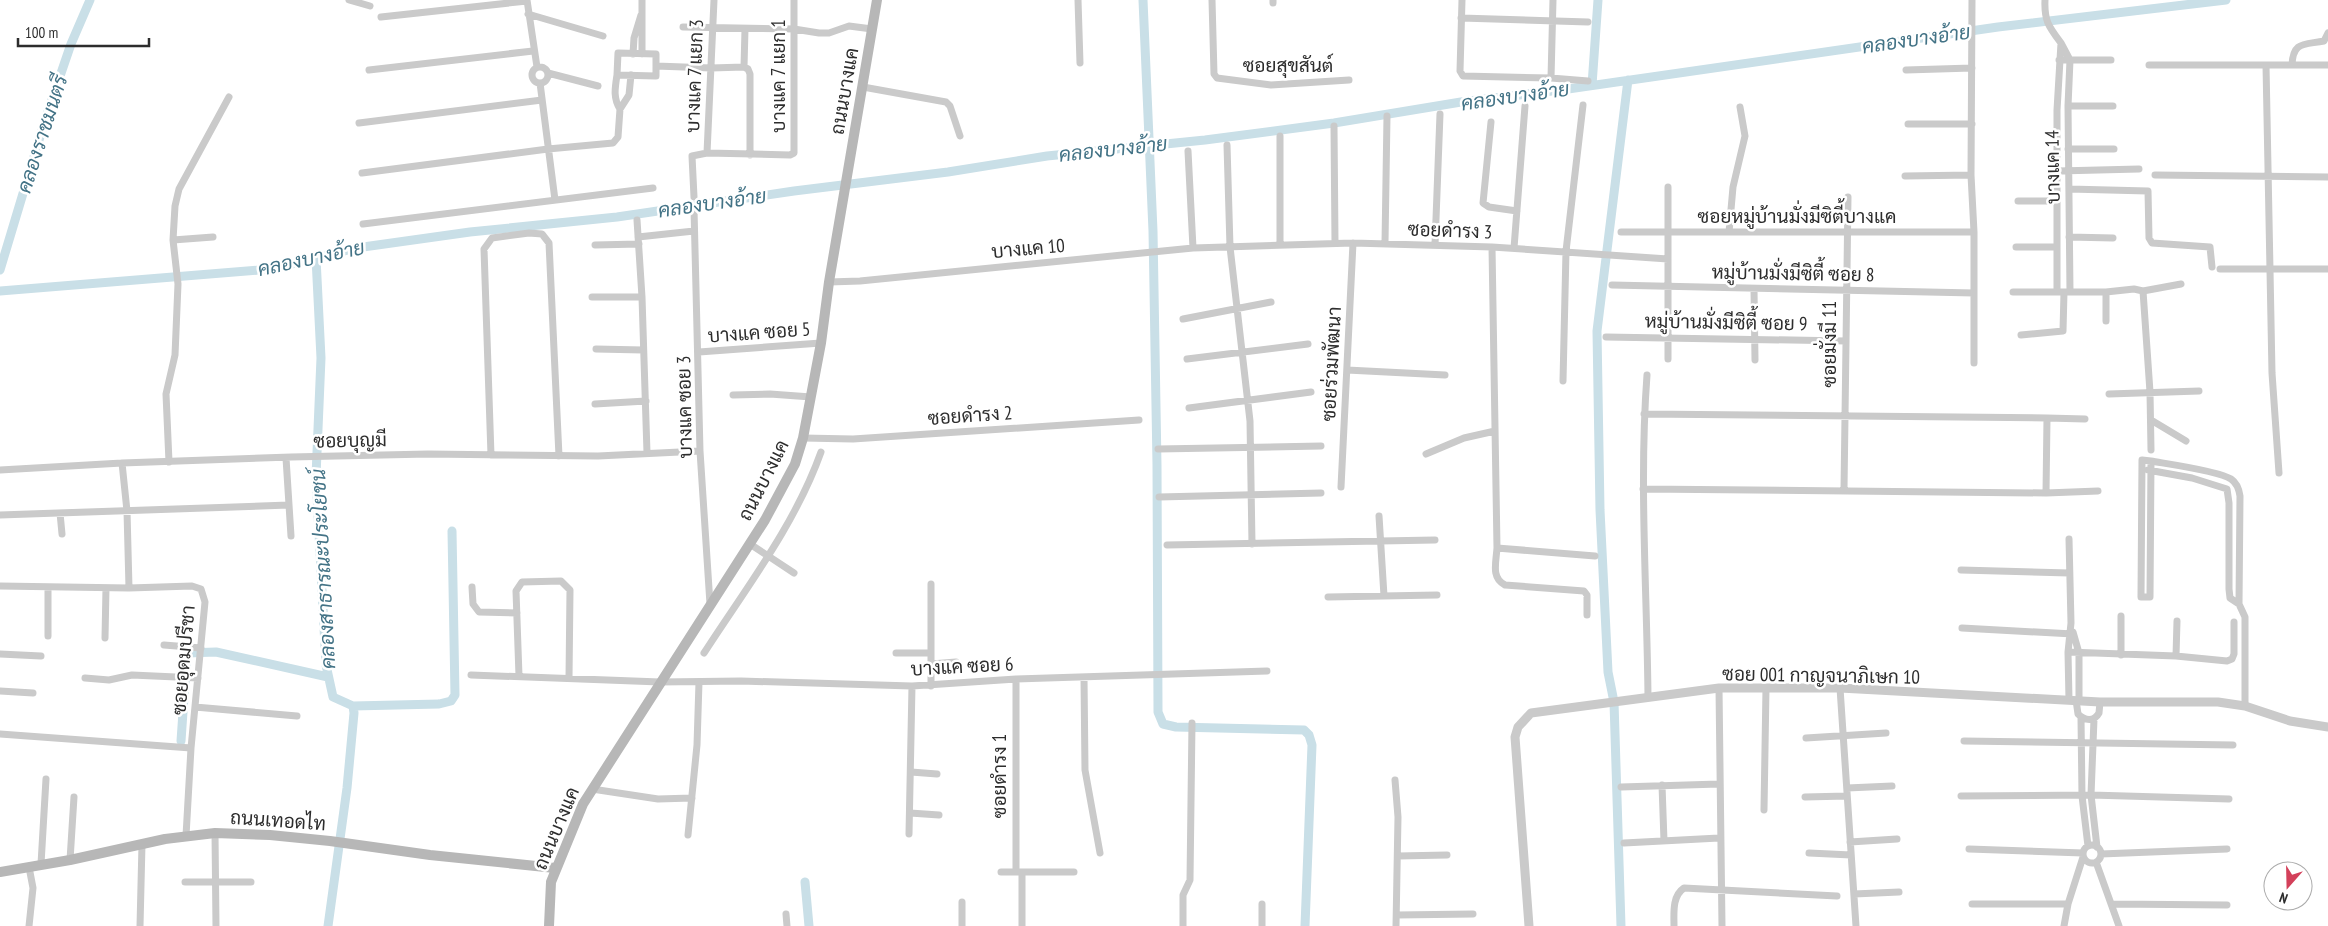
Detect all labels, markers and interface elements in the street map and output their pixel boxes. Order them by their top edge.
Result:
scale bar [18,15,149,47]
water label: คลองบางอ้าย [1860,18,1972,59]
street label: บางแค 7 แยก 3 [680,19,708,133]
street label: บางแค 7 แยก 1 [766,19,790,133]
text: 100 m [25,23,58,42]
street label: ถนนบางแค [825,46,863,136]
street label: ซอยสุขสันต์ [1243,53,1333,78]
water label: คลองราชมนตรี [11,70,74,196]
water label: คลองบางอ้าย [1459,75,1571,116]
water label: คลองบางอ้าย [1057,130,1169,168]
street label: บางแค 14 [2039,130,2065,204]
water label: คลองบางอ้าย [656,182,768,223]
street label: ซอยหมู่บ้านมั่งมีซิตี้บางแค [1698,198,1896,230]
street label: ซอยดำรง 3 [1407,217,1493,243]
street label: บางแค 10 [990,233,1066,263]
water label: คลองบางอ้าย [255,234,368,282]
street label: หมู่บ้านมั่งมีซิตี้ ซอย 8 [1711,254,1875,288]
street label: ซอยมั่งมี 11 [1813,301,1841,387]
street label: หมู่บ้านมั่งมีซิตี้ ซอย 9 [1644,303,1808,337]
street label: ซอยร่วมพัฒนา [1316,306,1346,422]
street label: บางแค ซอย 5 [707,316,811,348]
street label: บางแค ซอย 3 [671,355,697,459]
street label: ซอยดำรง 2 [927,400,1013,430]
street label: ซอยบุญมี [313,427,387,454]
street label: ถนนบางแค [732,435,794,525]
water label: คลองสาธารณะประโยชน์ [304,465,341,670]
street label: ซอยอุดมปรีชา [166,604,201,716]
street label: บางแค ซอย 6 [910,651,1014,681]
street label: ซอย 001 กาญจนาภิเษก 10 [1722,661,1920,689]
street label: ซอยดำรง 1 [987,734,1011,818]
street label: ถนนบางแค [528,783,584,873]
street label: ถนนเทอดไท [229,805,327,835]
north arrow [2263,861,2313,911]
text: N [2277,888,2290,908]

